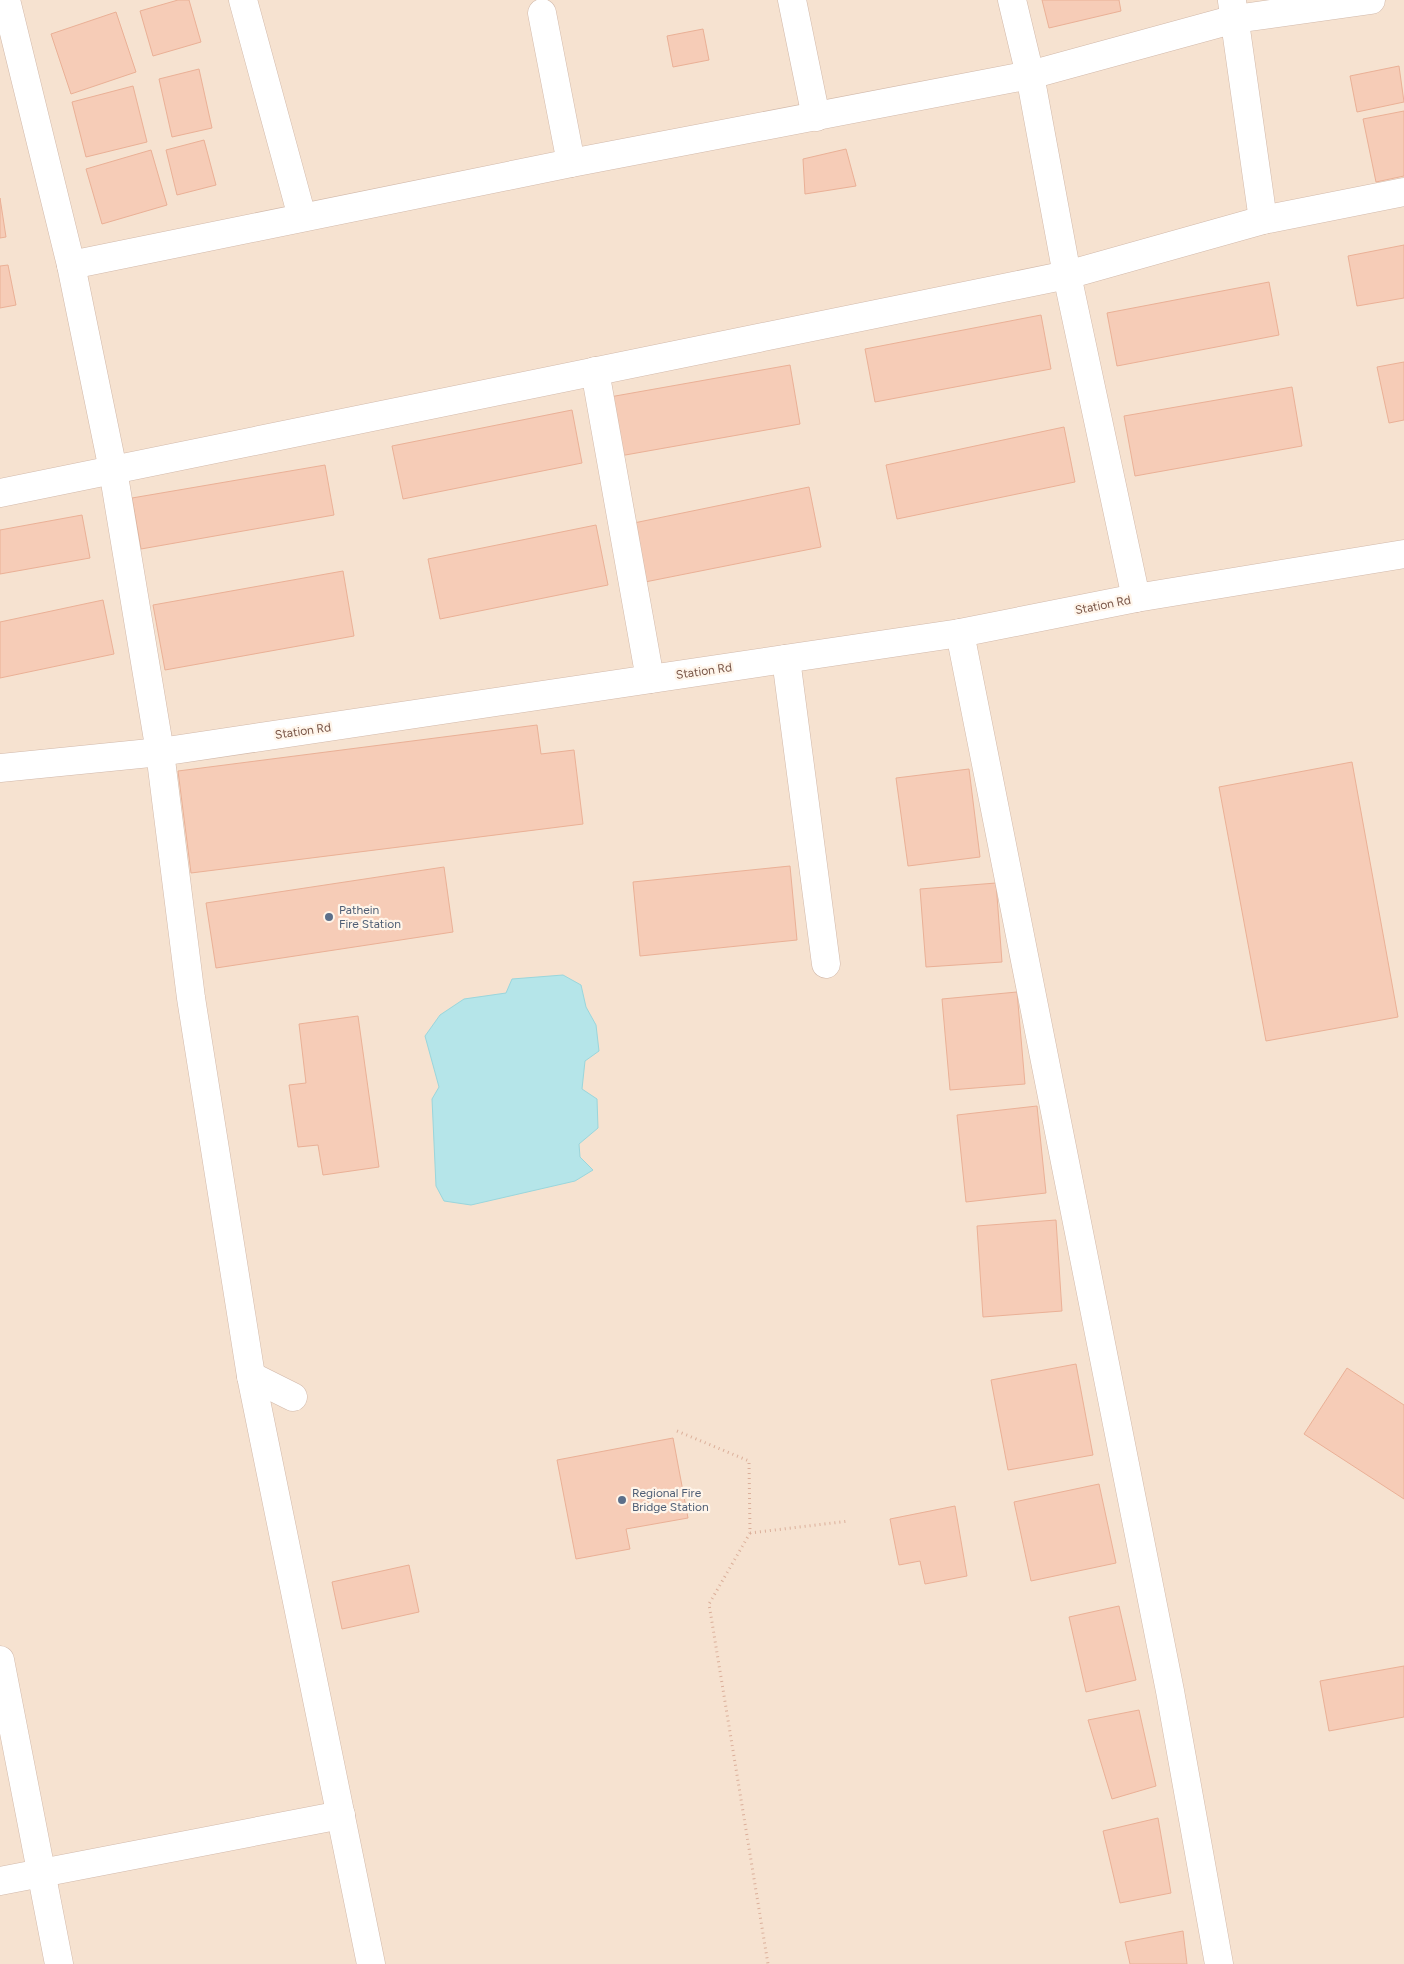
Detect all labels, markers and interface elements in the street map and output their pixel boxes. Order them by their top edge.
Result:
street label: Station Rd [1074,593,1132,617]
street label: Station Rd [675,660,733,682]
street label: Station Rd [274,720,332,742]
place label: Pathein Fire Station [339,903,401,931]
marker: Pathein Fire Station [323,911,335,923]
place label: Regional Fire Bridge Station [632,1486,709,1514]
marker: Regional Fire Bridge Station [616,1494,628,1506]

